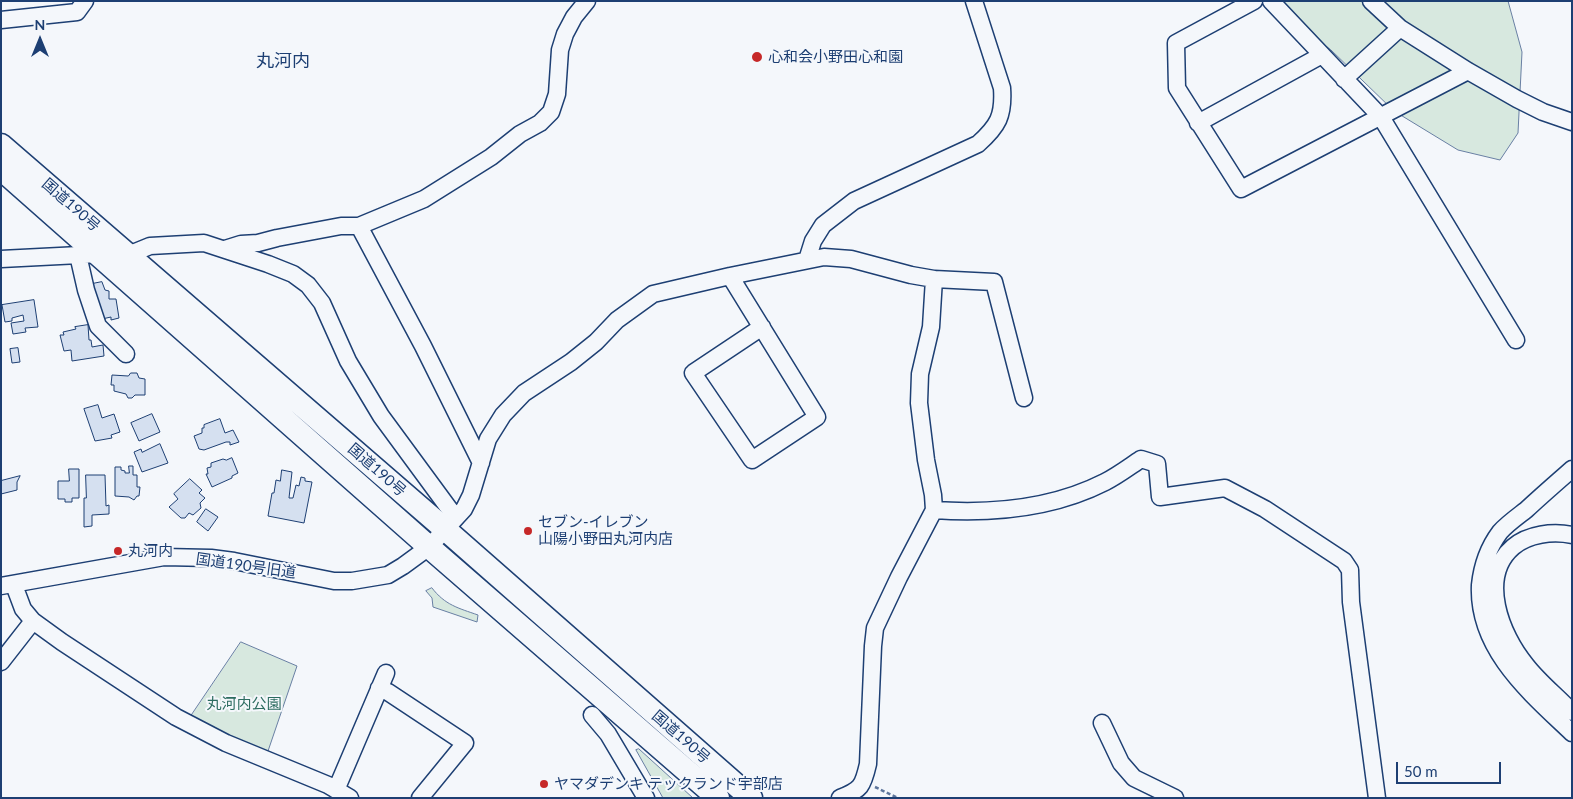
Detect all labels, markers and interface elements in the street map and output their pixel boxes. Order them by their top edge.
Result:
north arrow [15,15,65,65]
text: N [35,16,45,33]
place label: 心和会小野田心和園 [768,48,903,66]
district label: 丸河内 [256,50,310,72]
marker: 心和会小野田心和園 [750,50,764,64]
street label: 国道190号 [38,175,104,235]
street label: 国道190号 [344,440,410,500]
place label: セブン-イレブン 山陽小野田丸河内店 [538,513,673,548]
marker: セブン-イレブン 山陽小野田丸河内店 [522,525,534,537]
place label: 丸河内 [128,542,173,560]
marker: 丸河内 [112,545,124,557]
street label: 国道190号旧道 [195,550,297,582]
park label: 丸河内公園 [207,695,281,713]
street label: 国道190号 [648,707,714,767]
scale bar [1398,752,1503,784]
text: 50 m [1404,762,1438,780]
place label: ヤマダデンキ テックランド宇部店 [554,775,783,793]
marker: ヤマダデンキ テックランド宇部店 [538,778,550,790]

